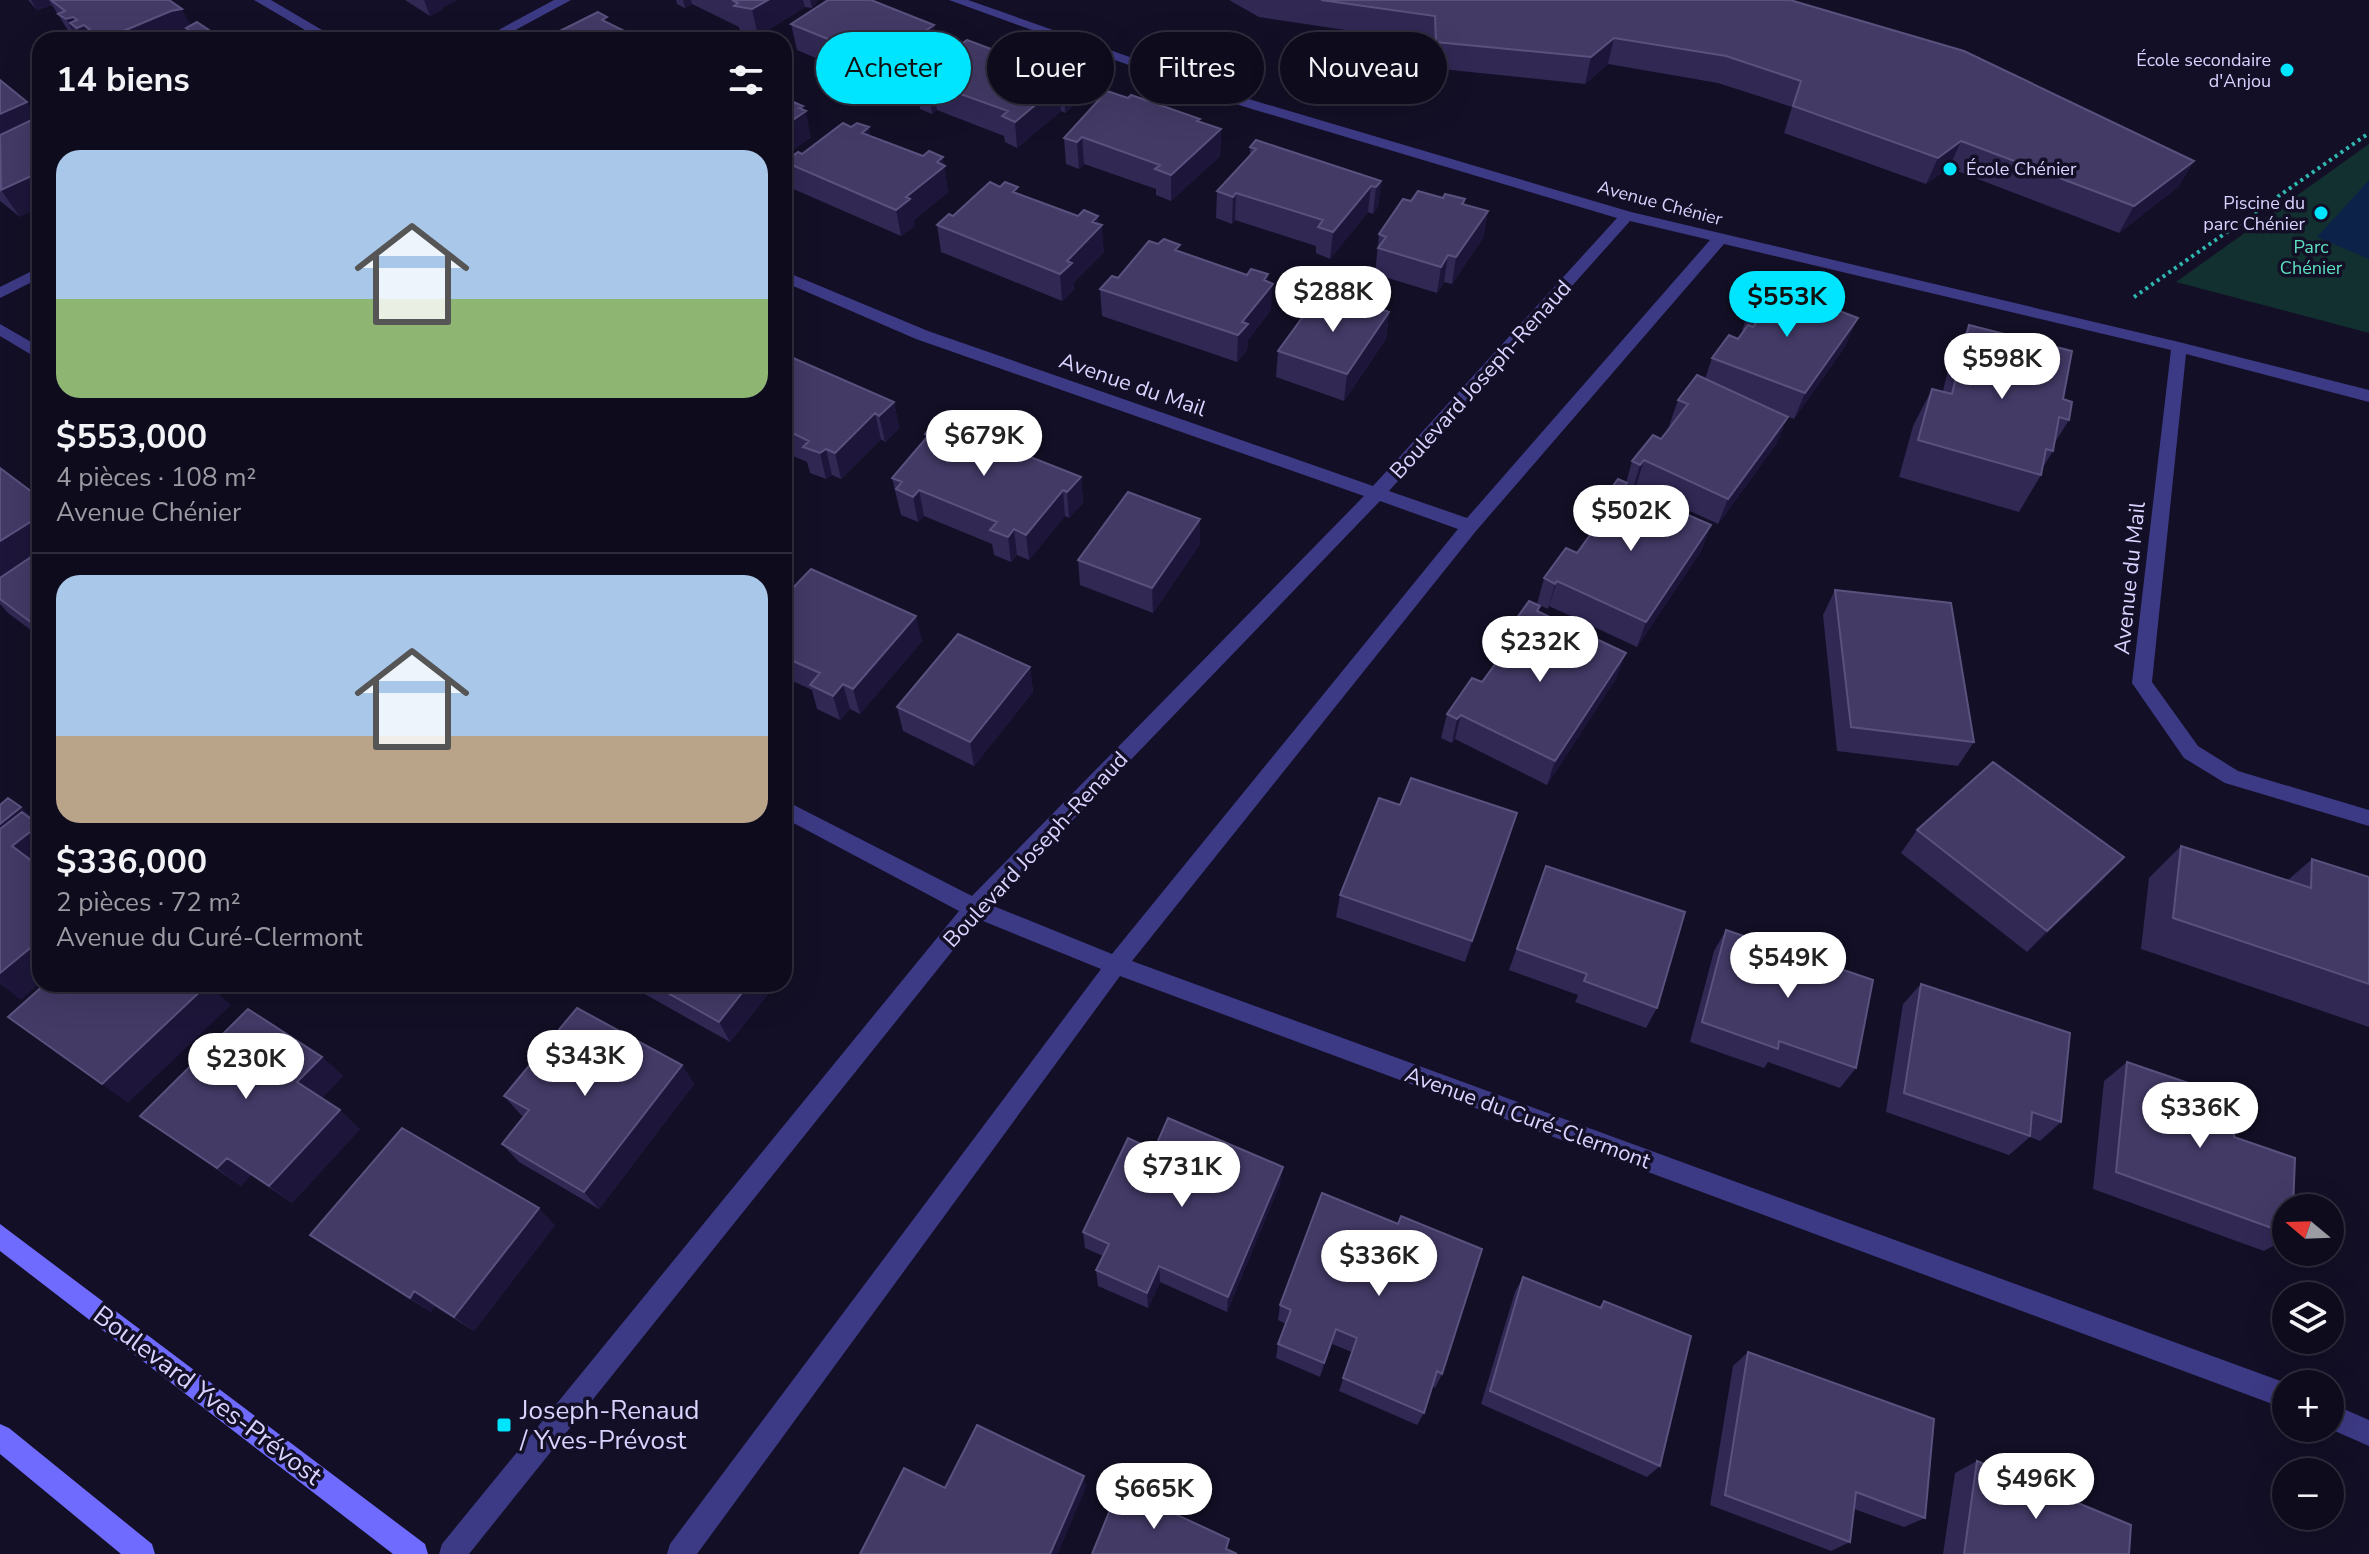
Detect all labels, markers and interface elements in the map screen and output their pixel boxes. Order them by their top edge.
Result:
chip: Acheter [816,32,971,104]
chip: Louer [987,32,1114,104]
chip: Filtres [1130,32,1264,104]
chip: Nouveau [1280,32,1447,104]
place label: École secondaire d'Anjou [2136,48,2271,93]
text: 14 biens [56,57,190,103]
icon: filters [724,58,768,102]
marker: École secondaire d'Anjou [2278,61,2296,79]
place label: École Chénier [1966,157,2077,181]
marker: École Chénier [1941,160,1959,178]
street label: Avenue Chénier [1595,175,1726,231]
place label: Piscine du parc Chénier [2203,191,2306,236]
icon: home [340,202,484,346]
marker: Piscine du parc Chénier [2312,204,2330,222]
park label: Parc Chénier [2280,235,2343,280]
pin: $288K [1277,266,1389,334]
pin: $553K [1731,271,1843,339]
text: $288K [1293,274,1373,309]
street label: Boulevard Joseph-Renaud [1383,274,1578,486]
text: $553K [1747,279,1827,314]
pin: $598K [1946,333,2058,401]
text: $598K [1962,341,2042,376]
street label: Avenue du Mail [1055,346,1211,424]
pin: $679K [928,410,1040,478]
text: $553,000 [56,414,207,460]
text: $679K [944,418,1024,453]
text: 4 pièces · 108 m² [56,460,256,495]
pin: $502K [1575,485,1687,553]
text: $502K [1591,493,1671,528]
text: Avenue Chénier [56,495,241,530]
street label: Avenue du Mail [2107,500,2153,656]
pin: $232K [1484,616,1596,684]
text: $232K [1500,624,1580,659]
icon: home [340,627,484,771]
street label: Boulevard Joseph-Renaud [937,745,1135,954]
text: $336,000 [56,839,207,885]
text: 2 pièces · 72 m² [56,885,241,920]
text: Avenue du Curé-Clermont [56,920,362,955]
pin: $549K [1732,932,1844,1000]
text: $549K [1748,940,1828,975]
pin: $343K [529,1030,641,1098]
pin: $230K [190,1033,302,1101]
text: $343K [545,1038,625,1073]
text: $230K [206,1041,286,1076]
street label: Avenue du Curé-Clermont [1401,1059,1655,1176]
pin: $336K [2144,1082,2256,1150]
text: $336K [2160,1090,2240,1125]
pin: $731K [1126,1141,1238,1209]
text: $731K [1142,1149,1222,1184]
north arrow [2272,1194,2344,1266]
map controls [2272,1194,2344,1530]
pin: $336K [1323,1230,1435,1298]
text: $336K [1339,1238,1419,1273]
button: layers [2272,1282,2344,1354]
street label: Boulevard Yves-Prévost [86,1298,330,1494]
button: + [2272,1370,2344,1442]
place label: Joseph-Renaud / Yves-Prévost [519,1393,699,1458]
marker: Joseph-Renaud / Yves-Prévost [495,1416,513,1434]
pin: $496K [1980,1453,2092,1521]
button: − [2272,1458,2344,1530]
text: $496K [1996,1461,2076,1496]
pin: $665K [1098,1463,1210,1531]
text: $665K [1114,1471,1194,1506]

